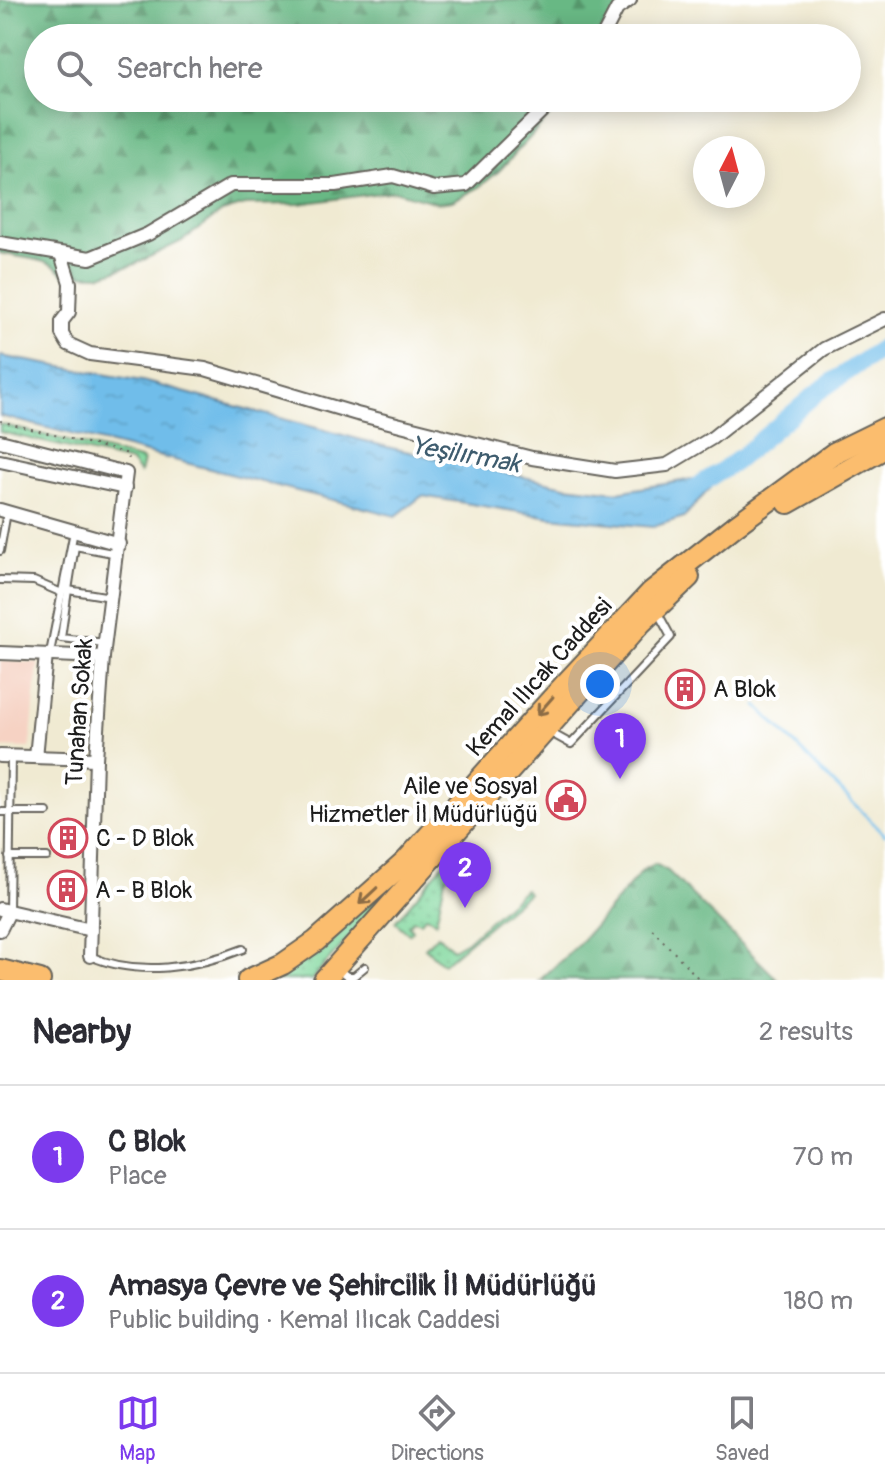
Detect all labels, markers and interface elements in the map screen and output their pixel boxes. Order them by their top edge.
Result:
search box [24,24,861,112]
icon: search [52,46,96,90]
text: Search here [116,50,263,87]
north arrow [693,136,765,208]
water label: Yeşilırmak [409,430,525,481]
street label: Kemal Ilıcak Caddesi [461,592,618,763]
street label: Tunahan Sokak [60,637,99,787]
your location [580,664,620,704]
building icon: A Blok [664,668,706,710]
place label: A Blok [713,675,776,704]
one-way arrow [537,695,555,715]
pin: 1 [594,713,646,779]
place label: Aile ve Sosyal Hizmetler İl Müdürlüğü [309,772,538,829]
public building icon: Aile ve Sosyal Hizmetler İl Müdürlüğü [545,779,587,821]
building icon: C - D Blok [47,817,89,859]
place label: C - D Blok [96,824,194,853]
pin: 2 [439,842,491,908]
building icon: A - B Blok [46,869,88,911]
place label: A - B Blok [95,876,192,905]
one-way arrow [359,887,379,905]
text: Nearby [32,1011,131,1054]
text: 2 results [759,1016,853,1048]
text: C Blok [108,1123,186,1160]
text: 1 [53,1141,63,1173]
text: 70 m [793,1141,853,1173]
text: Place [108,1160,167,1192]
text: Amasya Çevre ve Şehircilik İl Müdürlüğü [108,1267,597,1304]
text: 2 [51,1285,65,1317]
text: 180 m [783,1285,853,1317]
text: Public building · Kemal Ilıcak Caddesi [108,1304,500,1336]
tab: Map [116,1391,160,1467]
tab: Directions [391,1391,484,1467]
tab: Saved [715,1391,769,1467]

